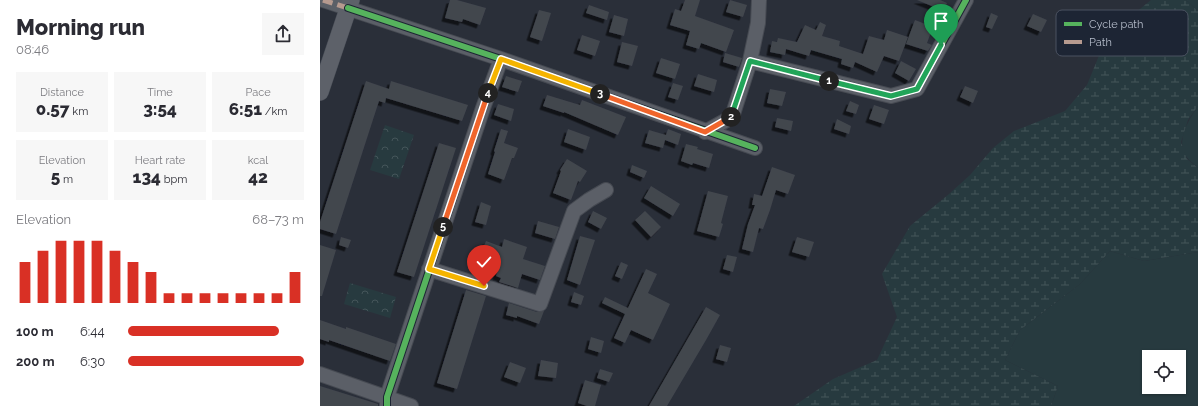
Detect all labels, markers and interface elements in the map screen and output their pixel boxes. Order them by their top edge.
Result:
pin [924,4,958,45]
icon: arrive [930,10,952,32]
legend [1056,10,1188,56]
button: share [262,13,304,55]
text: Morning run [16,14,145,40]
text: Cycle path [1089,18,1143,31]
text: Path [1089,36,1112,49]
text: 08:46 [16,42,49,57]
pin: 1 [819,71,839,91]
text: 1 [826,74,832,87]
pin: 4 [478,83,498,103]
pin: 3 [590,84,610,104]
text: Distance [40,86,84,99]
text: Time [147,86,173,99]
text: Pace [245,86,271,99]
text: 4 [485,86,491,99]
text: 3 [597,87,603,100]
text: 0.57 [36,99,70,119]
text: 3:54 [143,99,177,119]
text: 6:51 [229,99,262,119]
text: km [70,105,88,118]
text: /km [262,105,287,118]
pin: 2 [721,107,741,127]
text: 2 [728,110,734,123]
text: Elevation [39,154,85,167]
text: Heart rate [135,154,185,167]
text: kcal [248,154,268,167]
text: 5 [51,167,60,187]
text: 134 [133,167,161,187]
text: 42 [248,167,268,187]
text: m [60,173,73,186]
text: bpm [161,173,187,186]
text: Elevation [16,212,71,227]
text: 68–73 m [252,212,304,227]
pin: 5 [433,217,453,237]
text: 5 [440,220,446,233]
pin [467,245,501,286]
icon: check [473,251,495,273]
text: 100 m [16,324,54,339]
text: 6:44 [80,324,104,339]
map controls [1142,350,1186,394]
button: locate [1142,350,1186,394]
text: 200 m [16,354,55,369]
text: 6:30 [80,354,105,369]

